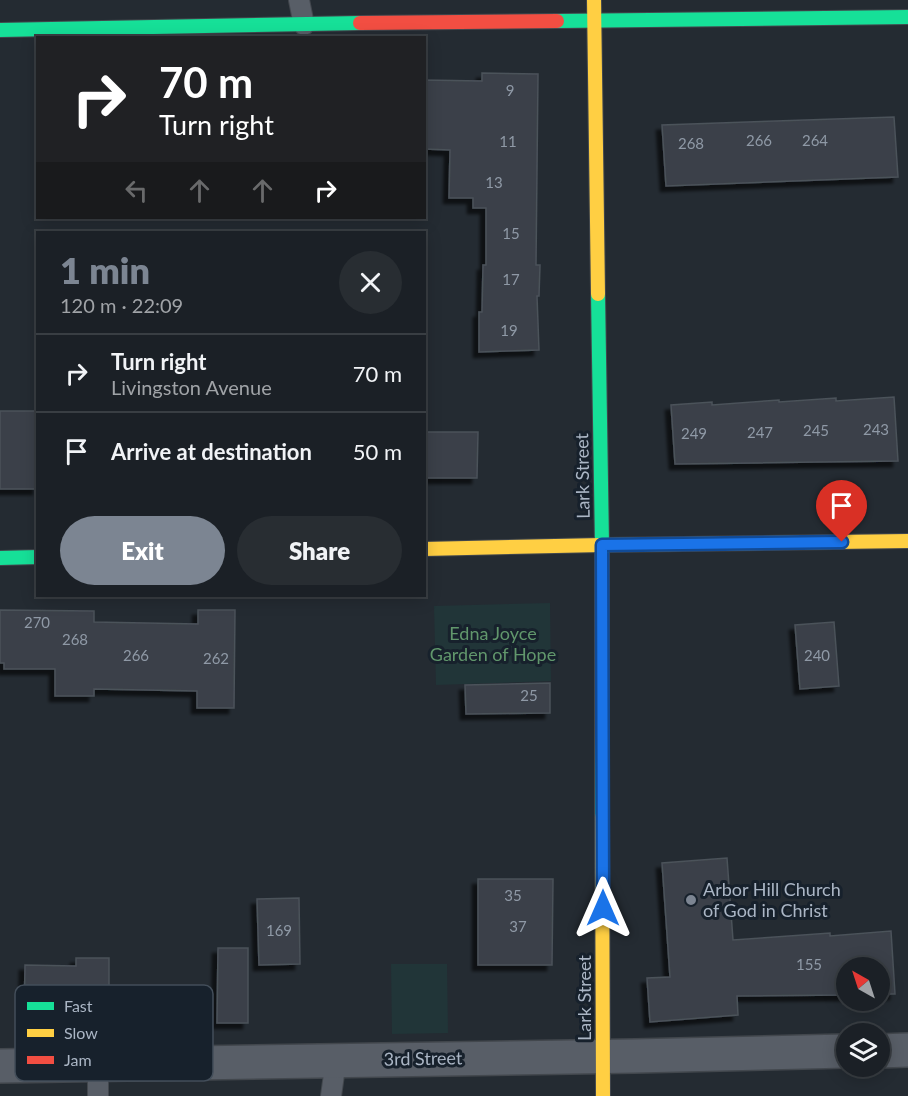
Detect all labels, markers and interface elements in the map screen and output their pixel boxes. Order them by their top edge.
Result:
text: 70 m [159,57,253,107]
icon: right [60,60,138,138]
house number: 9 [506,81,514,99]
text: Turn right [159,108,274,141]
house number: 266 [746,131,772,149]
house number: 264 [802,131,828,149]
house number: 11 [499,132,517,150]
house number: 268 [678,134,704,152]
house number: 13 [485,173,503,191]
icon: left [120,174,153,207]
icon: ahead [183,174,216,207]
icon: ahead [246,174,279,207]
icon: right [309,174,342,207]
house number: 15 [502,224,520,242]
text: 1 min [60,248,150,292]
button: close [339,251,402,314]
house number: 17 [502,270,520,288]
text: 120 m · 22:09 [60,293,183,317]
house number: 19 [500,321,518,339]
text: Turn right [111,348,206,375]
icon: right [60,357,93,390]
text: 70 m [353,360,402,387]
text: Livingston Avenue [111,375,272,399]
house number: 243 [863,420,889,438]
house number: 245 [803,421,829,439]
house number: 247 [747,423,773,441]
house number: 249 [681,424,707,442]
street label: Lark Street [570,432,594,519]
icon: arrive [60,435,93,468]
text: Arrive at destination [111,438,312,465]
text: 50 m [353,438,402,465]
pin [816,480,867,542]
icon: arrive [825,489,858,522]
button: Exit [60,516,225,585]
button: Share [237,516,402,585]
house number: 270 [24,613,50,631]
park label: Edna Joyce Garden of Hope [430,622,556,665]
house number: 268 [62,630,88,648]
house number: 266 [123,646,149,664]
house number: 240 [804,646,830,664]
house number: 262 [203,649,229,667]
house number: 25 [520,686,538,704]
position arrow [571,876,635,940]
place label: Arbor Hill Church of God in Christ [703,878,841,921]
house number: 35 [504,886,522,904]
marker: Arbor Hill Church of God in Christ [684,893,698,907]
house number: 37 [509,917,527,935]
house number: 169 [266,921,292,939]
street label: Lark Street [573,955,595,1041]
house number: 155 [796,955,822,973]
north arrow [836,957,890,1011]
map controls [836,957,890,1077]
legend [15,985,213,1081]
text: Fast [64,996,93,1015]
text: Slow [64,1023,98,1042]
button: layers [836,1023,890,1077]
street label: 3rd Street [383,1046,463,1070]
text: Jam [64,1050,92,1069]

